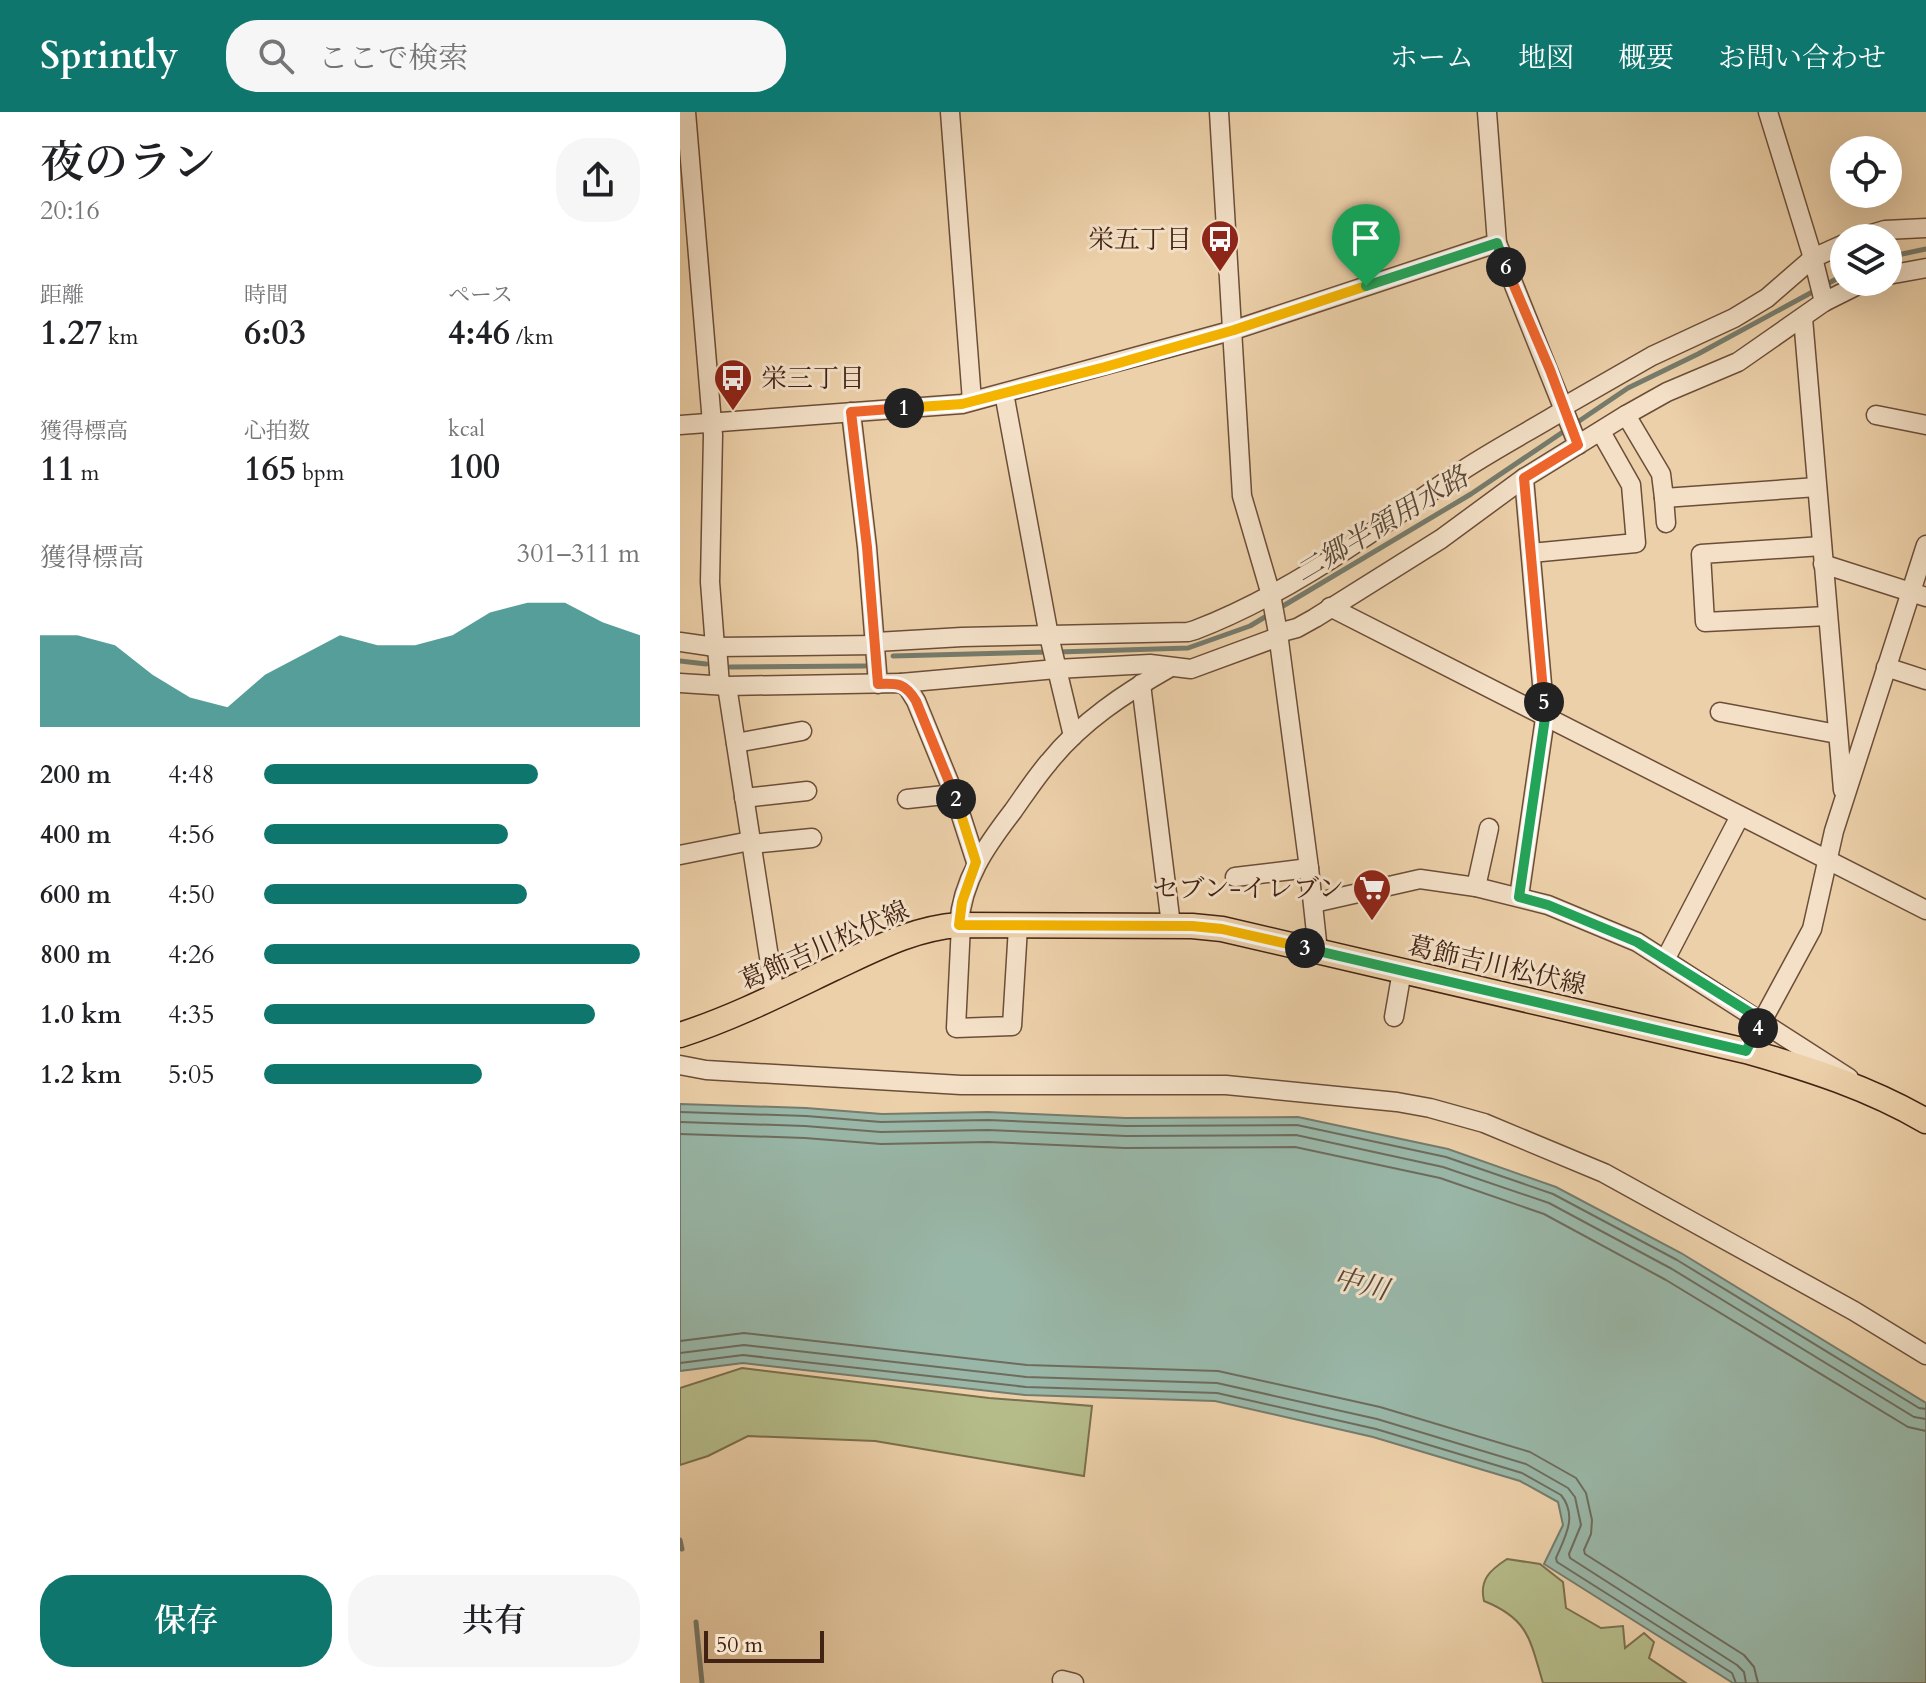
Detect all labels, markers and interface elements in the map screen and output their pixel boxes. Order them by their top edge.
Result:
search box [226,20,786,92]
text: Sprintly [40,30,178,82]
icon: search [254,34,298,78]
text: ここで検索 [318,38,468,79]
text: ホーム [1390,39,1474,77]
text: 地図 [1518,39,1574,77]
text: 概要 [1618,39,1674,77]
text: お問い合わせ [1718,39,1886,77]
text: 夜のラン [40,133,216,193]
map controls [1830,136,1902,296]
button: locate [1830,136,1902,208]
button: share [556,138,640,222]
text: 20:16 [40,193,100,228]
pin [1332,204,1400,286]
icon: arrive [1344,216,1388,260]
bus stop icon: 栄五丁目 [1199,218,1241,273]
place label: 栄五丁目 [1088,222,1192,257]
button: layers [1830,224,1902,296]
pin: 6 [1486,247,1526,287]
text: 6 [1500,252,1512,282]
text: 距離 [40,280,84,310]
text: 時間 [244,280,288,310]
text: ペース [448,280,513,310]
text: 1.27 [40,310,102,356]
text: 6:03 [244,310,306,356]
text: 4:46 [448,310,510,356]
text: km [102,322,138,352]
text: /km [510,322,554,352]
bus stop icon: 栄三丁目 [712,357,754,412]
place label: 栄三丁目 [761,361,865,396]
pin: 1 [884,388,924,428]
text: 1 [898,393,910,423]
text: kcal [448,414,485,444]
text: 獲得標高 [40,416,128,446]
text: 心拍数 [244,416,310,446]
text: 100 [448,444,500,490]
text: 11 [40,446,75,492]
text: 165 [244,446,296,492]
water label: 二郷半領用水路 [1288,457,1477,592]
text: m [75,458,99,488]
text: bpm [296,458,344,488]
text: 301–311 m [517,536,640,571]
text: 獲得標高 [40,540,144,575]
pin: 5 [1524,682,1564,722]
text: 5 [1538,687,1550,717]
text: 200 m [40,757,111,792]
text: 4:48 [168,757,215,792]
pin: 2 [936,779,976,819]
text: 2 [950,784,962,814]
text: 400 m [40,817,111,852]
text: 4:56 [168,817,215,852]
supermarket icon: セブン-イレブン [1351,867,1393,922]
place label: セブン-イレブン [1152,871,1344,906]
text: 600 m [40,877,111,912]
text: 4:50 [168,877,215,912]
street label: 葛飾吉川松伏線 [734,892,914,998]
pin: 3 [1285,928,1325,968]
street label: 葛飾吉川松伏線 [1404,928,1589,1003]
text: 3 [1299,933,1311,963]
text: 800 m [40,937,111,972]
text: 4:26 [168,937,215,972]
text: 1.0 km [40,997,121,1032]
text: 4:35 [168,997,215,1032]
pin: 4 [1738,1008,1778,1048]
text: 4 [1752,1013,1764,1043]
text: 1.2 km [40,1057,121,1092]
text: 5:05 [168,1057,215,1092]
water label: 中川 [1329,1259,1395,1310]
button: 保存 [40,1575,332,1667]
button: 共有 [348,1575,640,1667]
scale bar [704,1627,824,1663]
text: 50 m [716,1630,763,1660]

